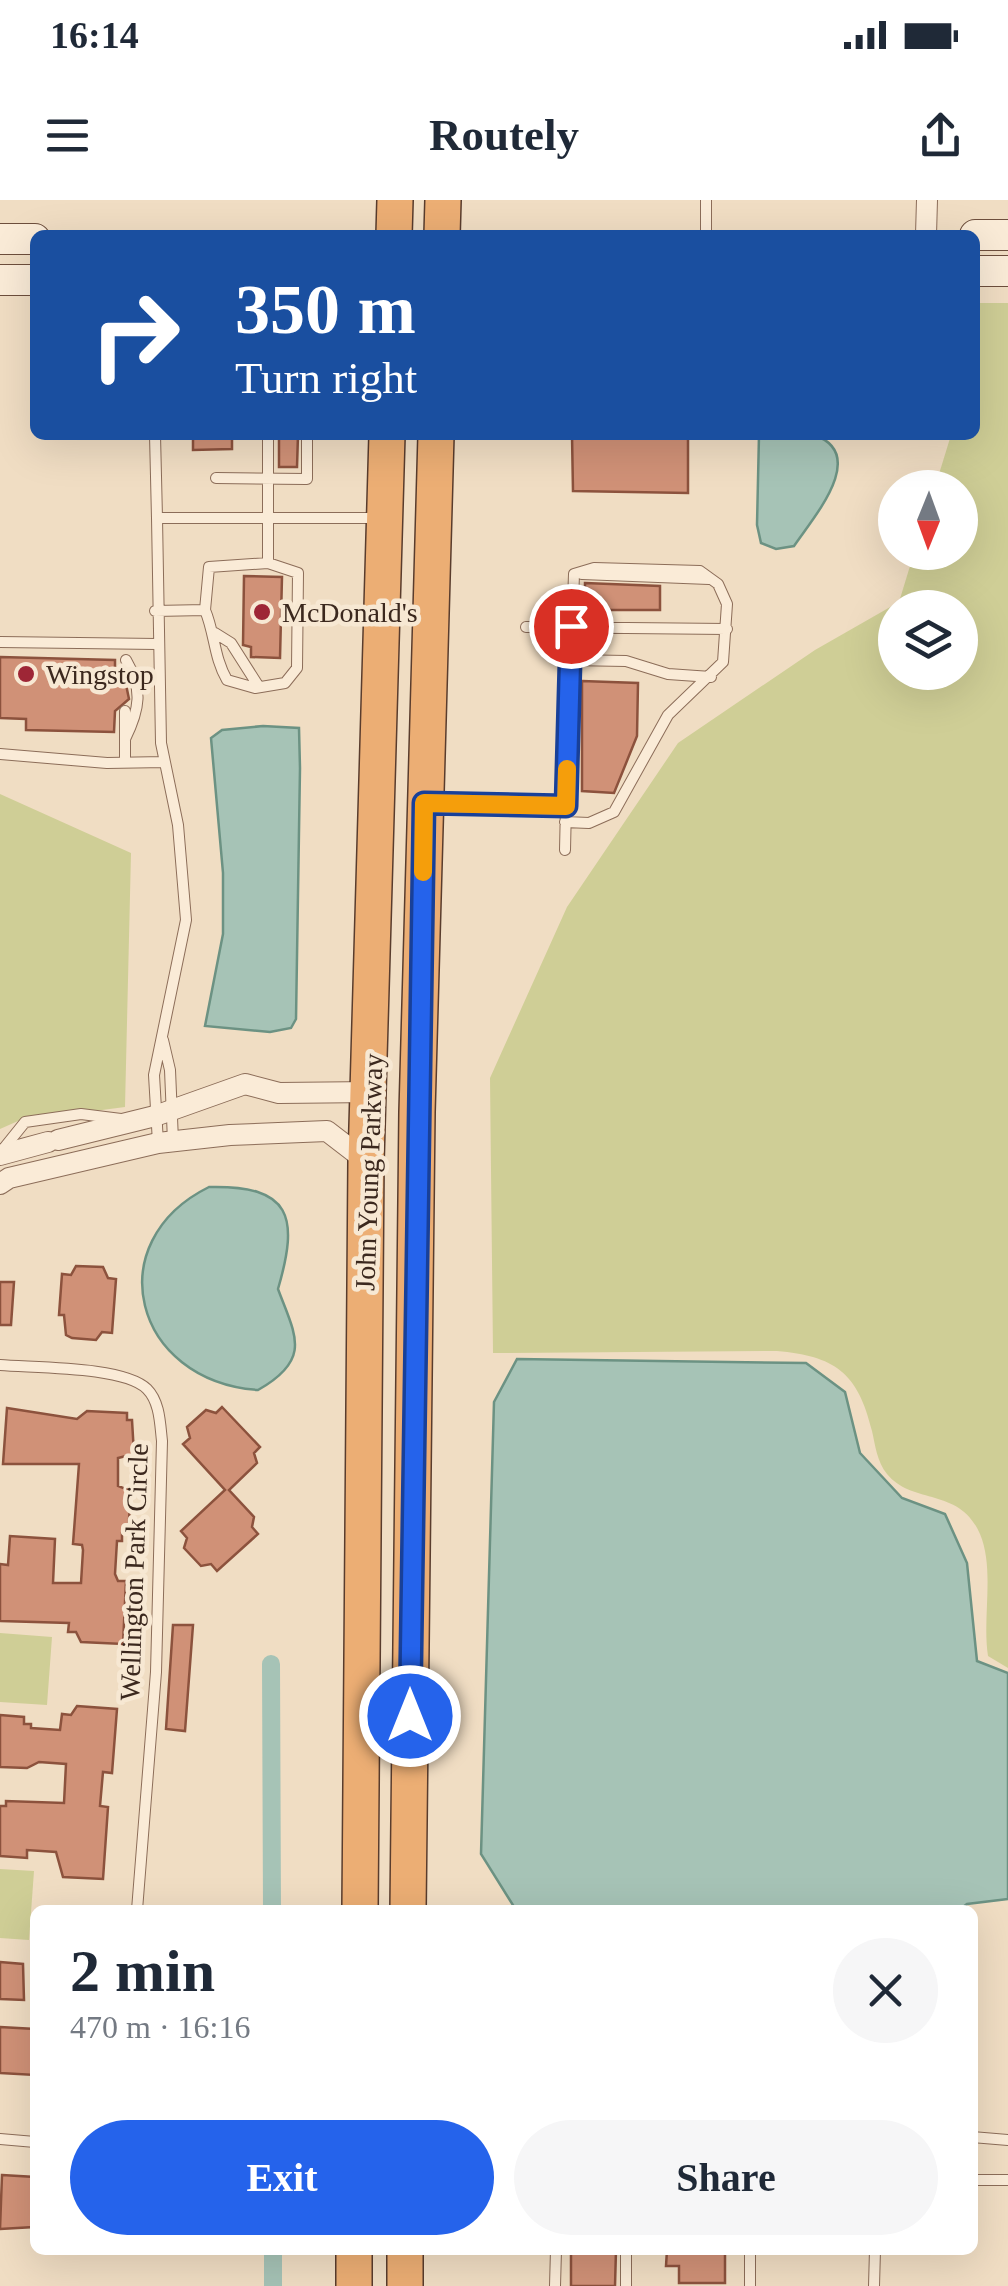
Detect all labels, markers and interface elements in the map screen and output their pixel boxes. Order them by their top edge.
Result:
text: 16:14 [50,14,139,56]
icon: menu [40,108,95,163]
icon: share [913,108,968,163]
text: Routely [429,110,579,160]
icon: right [70,270,200,400]
text: 350 m [235,271,416,348]
text: Turn right [235,353,417,403]
north arrow [878,470,978,570]
map controls [878,470,978,690]
pin [529,584,614,669]
button: layers [878,590,978,690]
place label: McDonald's [282,597,418,628]
icon: arrive [544,599,599,654]
marker: McDonald's [251,601,273,623]
place label: Wingstop [46,659,154,690]
marker: Wingstop [15,663,37,685]
street label: John Young Parkway [349,1053,389,1291]
street label: Wellington Park Circle [114,1443,154,1701]
position arrow [358,1664,462,1768]
text: 2 min [70,1938,215,2004]
button: close [833,1938,938,2043]
text: 470 m · 16:16 [70,2009,250,2045]
button: Exit [70,2120,494,2235]
button: Share [514,2120,938,2235]

